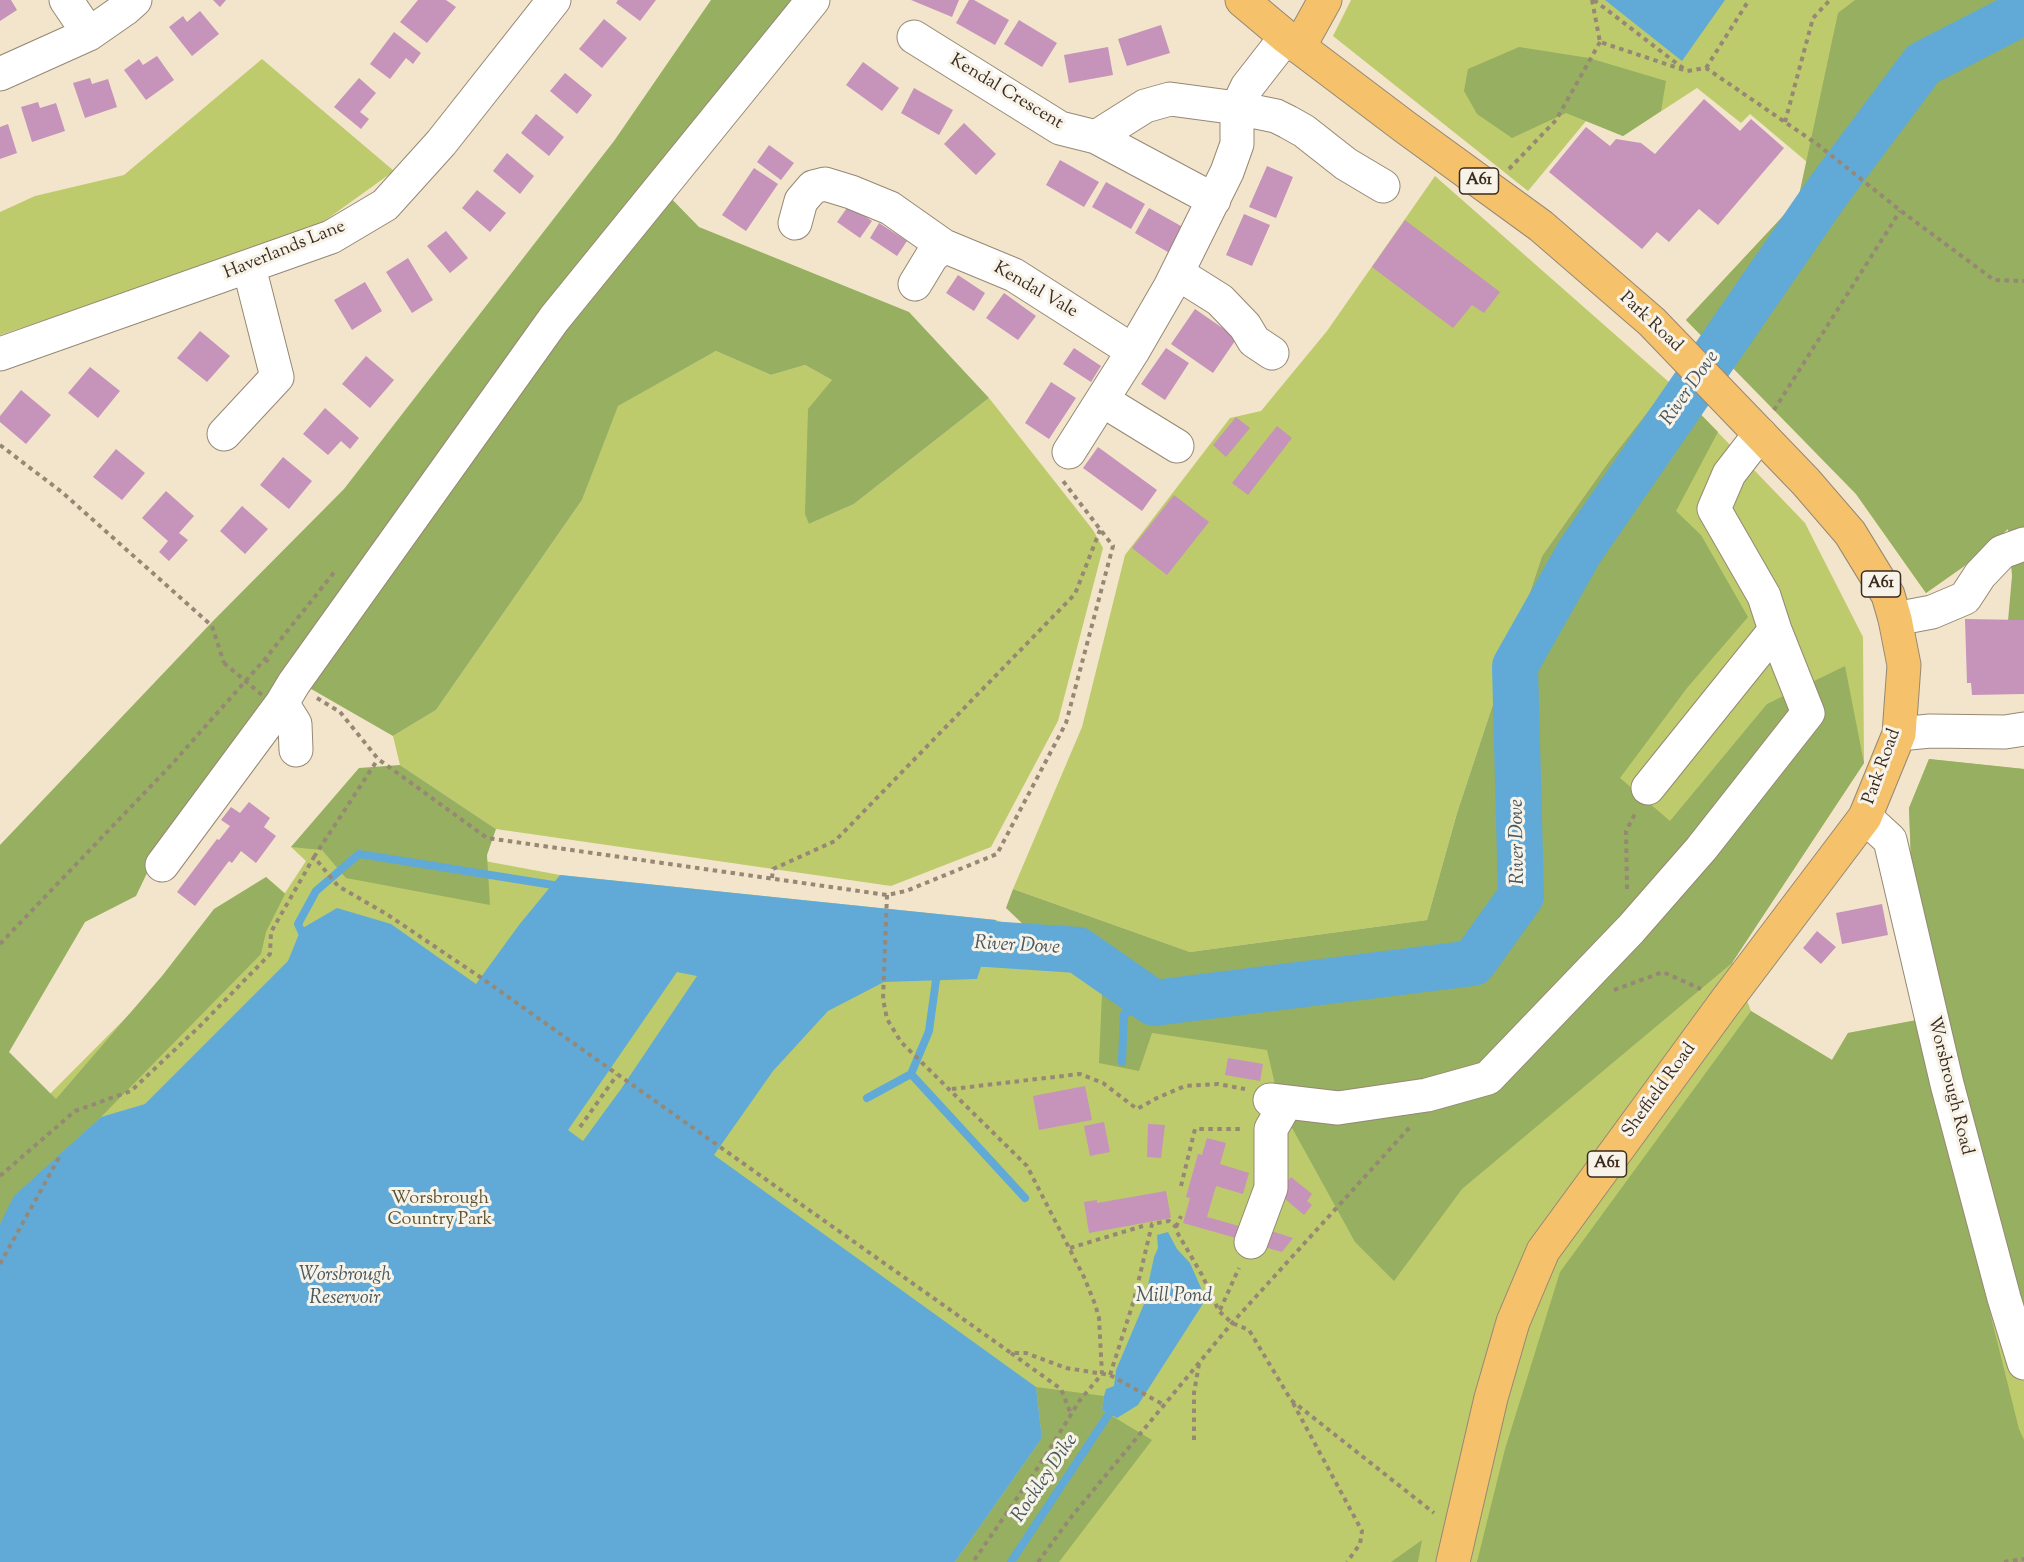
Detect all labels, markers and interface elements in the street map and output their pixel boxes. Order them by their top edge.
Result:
street label: Kendal Crescent [946,51,1066,135]
road number: A61 [1460,168,1498,194]
street label: Haverlands Lane [221,217,349,285]
street label: Kendal Vale [989,258,1081,324]
street label: Park Road [1614,288,1686,358]
water label: River Dove [1657,347,1725,431]
road number: A61 [1862,571,1900,597]
street label: Park Road [1859,726,1907,808]
water label: River Dove [1506,799,1532,885]
water label: River Dove [974,933,1060,961]
street label: Worsbrough Road [1921,1014,1977,1158]
street label: Sheffield Road [1618,1040,1702,1142]
road number: A61 [1588,1151,1626,1177]
park label: Worsbrough Country Park [388,1189,492,1232]
water label: Worsbrough Reservoir [299,1265,391,1312]
water label: Mill Pond [1136,1286,1212,1310]
water label: Rockley Dike [1008,1430,1084,1528]

